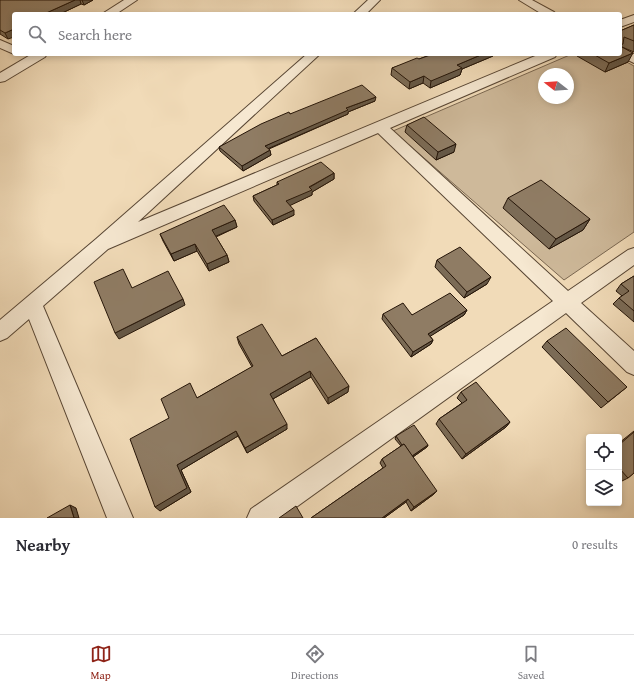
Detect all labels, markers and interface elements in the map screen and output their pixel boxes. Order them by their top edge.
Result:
search box [12,12,622,56]
icon: search [26,23,48,45]
text: Search here [58,24,132,45]
north arrow [538,68,574,104]
map controls [586,434,622,506]
button: locate [586,434,622,470]
button: layers [586,470,622,506]
text: Nearby [16,532,70,557]
text: 0 results [572,535,618,554]
tab: Map [90,643,112,683]
tab: Directions [291,643,338,683]
tab: Saved [518,643,544,683]

